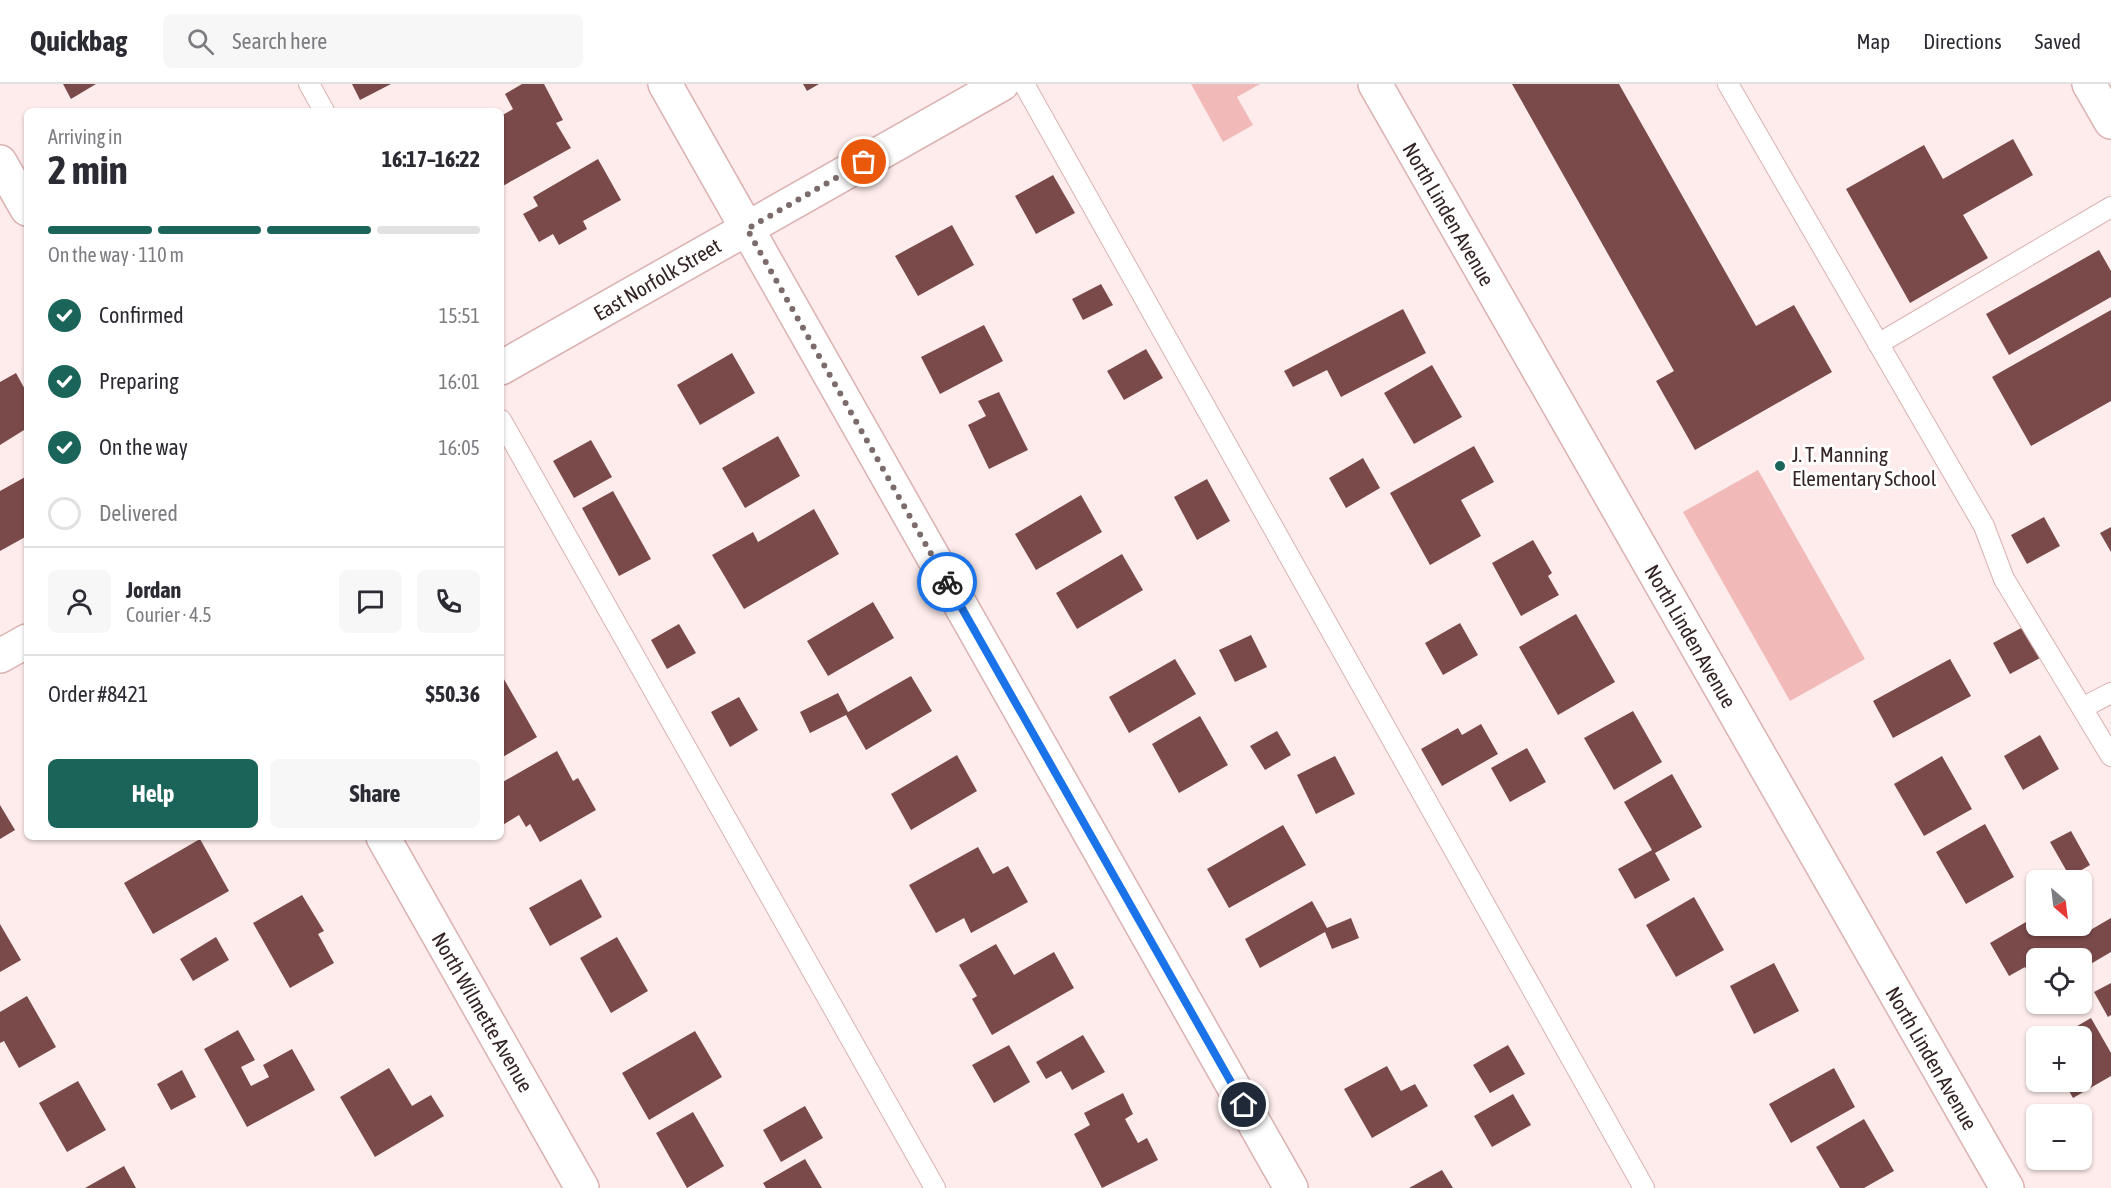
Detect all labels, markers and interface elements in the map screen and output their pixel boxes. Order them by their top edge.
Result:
search box [163,14,583,68]
text: Quickbag [30,25,127,57]
icon: search [184,25,217,58]
text: Search here [232,28,327,54]
text: Map [1856,29,1890,53]
text: Directions [1923,29,2002,53]
text: Saved [2035,29,2081,53]
text: Arriving in [48,125,122,148]
pin [838,136,889,187]
street label: North Linden Avenue [1398,138,1500,290]
icon: bag [847,145,880,178]
text: 16:17–16:22 [382,146,480,172]
text: 2 min [48,148,128,192]
street label: East Norfolk Street [589,233,725,325]
text: On the way · 110 m [48,243,184,266]
icon: check [48,299,81,332]
text: Confirmed [99,302,184,328]
text: 15:51 [439,304,480,327]
icon: check [48,365,81,398]
text: Preparing [99,368,179,394]
text: 16:01 [438,370,480,393]
icon: check [48,431,81,464]
text: On the way [99,434,188,460]
text: 16:05 [438,436,480,459]
place label: J. T. Manning Elementary School [1792,442,1937,490]
marker: J. T. Manning Elementary School [1773,459,1787,473]
text: Delivered [99,500,178,526]
courier [917,552,977,612]
street label: North Linden Avenue [1640,560,1742,712]
icon: bike [931,566,964,599]
button: person [48,570,111,633]
button: chat [339,570,402,633]
button: phone [417,570,480,633]
text: Jordan [126,577,181,603]
text: Courier · 4.5 [126,603,212,626]
text: Order #8421 [48,681,148,707]
text: $50.36 [425,681,480,707]
button: Help [48,759,258,828]
button: Share [270,759,480,828]
north arrow [2026,870,2092,936]
map controls [2026,870,2092,1170]
street label: North Wilmette Avenue [428,928,538,1096]
button: locate [2026,948,2092,1014]
street label: North Linden Avenue [1881,982,1983,1134]
button: + [2026,1026,2092,1092]
pin [1218,1079,1269,1130]
icon: home [1227,1088,1260,1121]
button: − [2026,1104,2092,1170]

